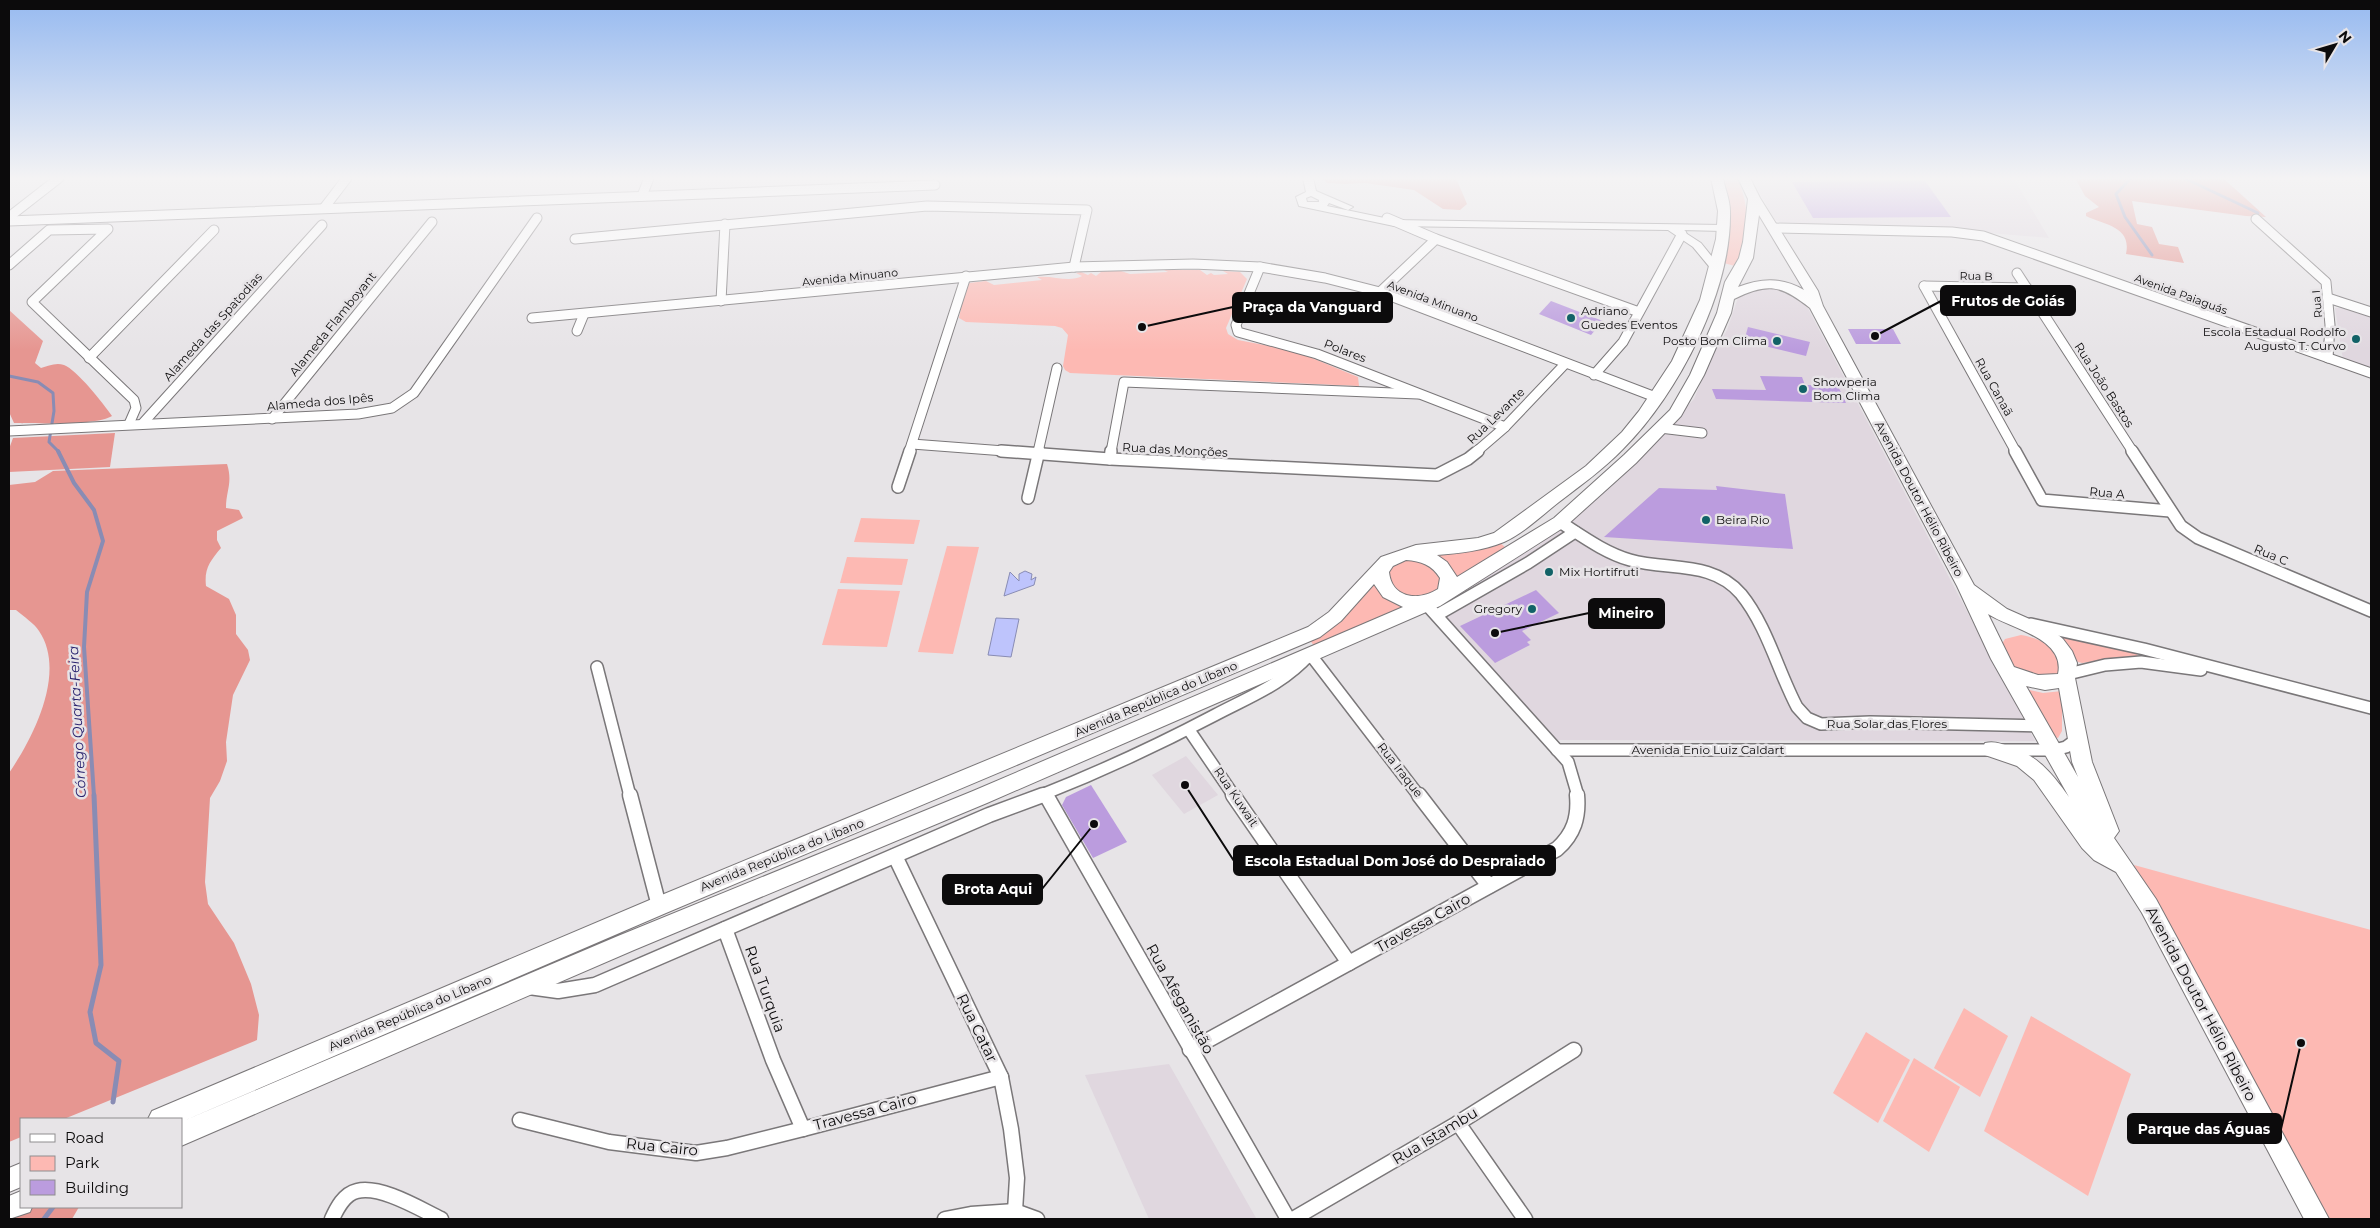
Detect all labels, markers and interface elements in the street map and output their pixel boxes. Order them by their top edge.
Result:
north arrow [2310,20,2360,70]
text: N [2335,27,2356,47]
street label: Avenida Minuano [801,265,899,289]
street label: Alameda Flamboyant [286,268,379,379]
street label: Alameda das Spatodias [160,269,265,384]
street label: Rua B [1959,269,1993,283]
street label: Avenida Paiaguás [2133,271,2230,318]
street label: Avenida Minuano [1385,277,1481,325]
callout: Frutos de Goiás [1941,286,2075,315]
street label: Rua I [2309,289,2325,319]
text: Frutos de Goiás [1951,292,2065,310]
callout: Praça da Vanguard [1233,293,1392,322]
text: Praça da Vanguard [1242,298,1382,316]
place label: Adriano Guedes Eventos [1581,303,1678,332]
marker: Adriano Guedes Eventos [1565,312,1577,324]
place label: Escola Estadual Rodolfo Augusto T. Curvo [2203,324,2346,353]
place label: Posto Bom Clima [1663,333,1767,348]
marker: Escola Estadual Rodolfo Augusto T. Curvo [2350,333,2362,345]
marker: Posto Bom Clima [1771,335,1783,347]
street label: Polares [1322,336,1369,365]
street label: Rua João Bastos [2071,339,2138,430]
street label: Rua Canaã [1972,355,2017,419]
place label: Showperia Bom Clima [1813,374,1880,403]
marker: Showperia Bom Clima [1797,383,1809,395]
street label: Rua Levante [1464,384,1528,447]
street label: Alameda dos Ipês [266,389,374,414]
street label: Avenida Doutor Hélio Ribeiro [1872,418,1967,579]
street label: Rua das Monções [1122,439,1228,460]
street label: Rua A [2089,483,2126,502]
place label: Beira Rio [1716,512,1770,527]
marker: Beira Rio [1700,514,1712,526]
street label: Rua C [2252,541,2291,569]
place label: Mix Hortifruti [1559,564,1639,579]
marker: Mix Hortifruti [1543,566,1555,578]
callout: Mineiro [1589,599,1664,628]
place label: Gregory [1474,601,1522,616]
marker: Gregory [1526,603,1538,615]
text: Mineiro [1598,604,1654,622]
water label: Córrego Quarta-Feira [64,645,90,799]
street label: Avenida República do Líbano [1072,657,1239,740]
street label: Rua Solar das Flores [1827,716,1947,731]
street label: Rua Iraque [1374,739,1426,800]
street label: Avenida Enio Luiz Caldart [1632,742,1785,757]
street label: Rua Kuwait [1211,764,1262,830]
street label: Avenida República do Líbano [698,815,866,894]
callout: Escola Estadual Dom José do Despraiado [1234,846,1555,875]
text: Escola Estadual Dom José do Despraiado [1245,852,1545,870]
callout: Brota Aqui [943,875,1042,904]
text: Brota Aqui [954,880,1032,898]
street label: Travessa Cairo [1372,889,1474,956]
street label: Avenida Doutor Hélio Ribeiro [2142,903,2261,1104]
street label: Rua Afeganistão [1142,940,1219,1057]
street label: Rua Turquia [741,943,790,1035]
street label: Avenida República do Líbano [326,971,493,1054]
street label: Rua Catar [953,990,1002,1065]
street label: Travessa Cairo [811,1089,918,1134]
street label: Rua Istambu [1389,1103,1481,1169]
callout: Parque das Águas [2128,1114,2281,1143]
legend [20,1118,182,1208]
text: Parque das Águas [2138,1120,2271,1138]
text: Road [65,1128,104,1147]
street label: Rua Cairo [625,1133,699,1160]
text: Park [65,1153,99,1172]
text: Building [65,1178,129,1197]

